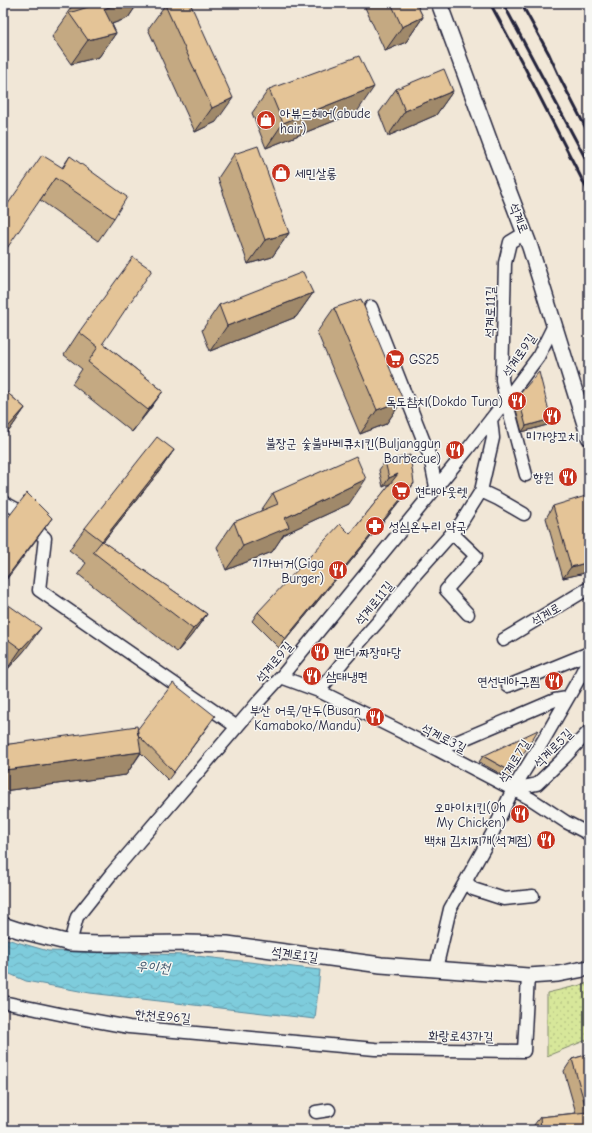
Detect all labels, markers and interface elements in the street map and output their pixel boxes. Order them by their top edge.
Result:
place label: 아뷰드헤어(abude hair) [280,106,371,136]
shop icon: 아뷰드헤어(abude hair) [255,109,277,131]
shop icon: 세민살롱 [270,162,292,184]
place label: 세민살롱 [295,166,337,181]
street label: 석계로 [506,201,532,235]
street label: 석계로11길 [482,286,498,338]
street label: 석계로9길 [499,331,539,379]
supermarket icon: GS25 [384,348,406,370]
place label: GS25 [409,352,439,367]
restaurant icon: 독도참치(Dokdo Tuna) [506,390,528,412]
place label: 독도참치(Dokdo Tuna) [386,394,503,409]
restaurant icon: 미가양꼬치 [541,405,563,427]
place label: 미가양꼬치 [526,429,578,444]
place label: 불장군 숯불바베큐치킨(Buljanggun Barbecue) [265,436,441,466]
restaurant icon: 불장군 숯불바베큐치킨(Buljanggun Barbecue) [444,439,466,461]
restaurant icon: 향원 [557,466,579,488]
place label: 향원 [533,470,554,485]
supermarket icon: 현대아웃렛 [390,480,412,502]
place label: 현대아웃렛 [415,484,467,499]
pharmacy icon: 성심온누리 약국 [364,515,386,537]
place label: 성심온누리 약국 [389,519,467,534]
place label: 기가버거(Giga Burger) [252,556,324,586]
restaurant icon: 기가버거(Giga Burger) [327,559,349,581]
street label: 석계로11길 [352,578,396,628]
street label: 석계로 [529,599,563,629]
street label: 석계로9길 [253,639,295,685]
restaurant icon: 팬더 짜장마당 [309,641,331,663]
place label: 팬더 짜장마당 [334,645,402,660]
restaurant icon: 삼대냉면 [301,665,323,687]
place label: 삼대냉면 [326,669,368,684]
restaurant icon: 연선네아구찜 [543,670,565,692]
place label: 연선네아구찜 [477,674,540,689]
place label: 부산 어묵/만두(Busan Kamaboko/Mandu) [250,703,361,733]
restaurant icon: 부산 어묵/만두(Busan Kamaboko/Mandu) [364,706,386,728]
street label: 석계로3길 [419,720,469,756]
street label: 석계로5길 [530,725,576,771]
street label: 석계로7길 [495,737,533,785]
place label: 오마이치킨(Oh My Chicken) [434,800,506,830]
restaurant icon: 오마이치킨(Oh My Chicken) [509,803,531,825]
restaurant icon: 백채 김치찌개(석계점) [535,829,557,851]
place label: 백채 김치찌개(석계점) [425,833,532,848]
street label: 석계로1길 [271,943,319,965]
water label: 우이천 [135,957,172,977]
street label: 한천로96길 [135,1006,191,1026]
street label: 화랑로43가길 [428,1028,494,1044]

